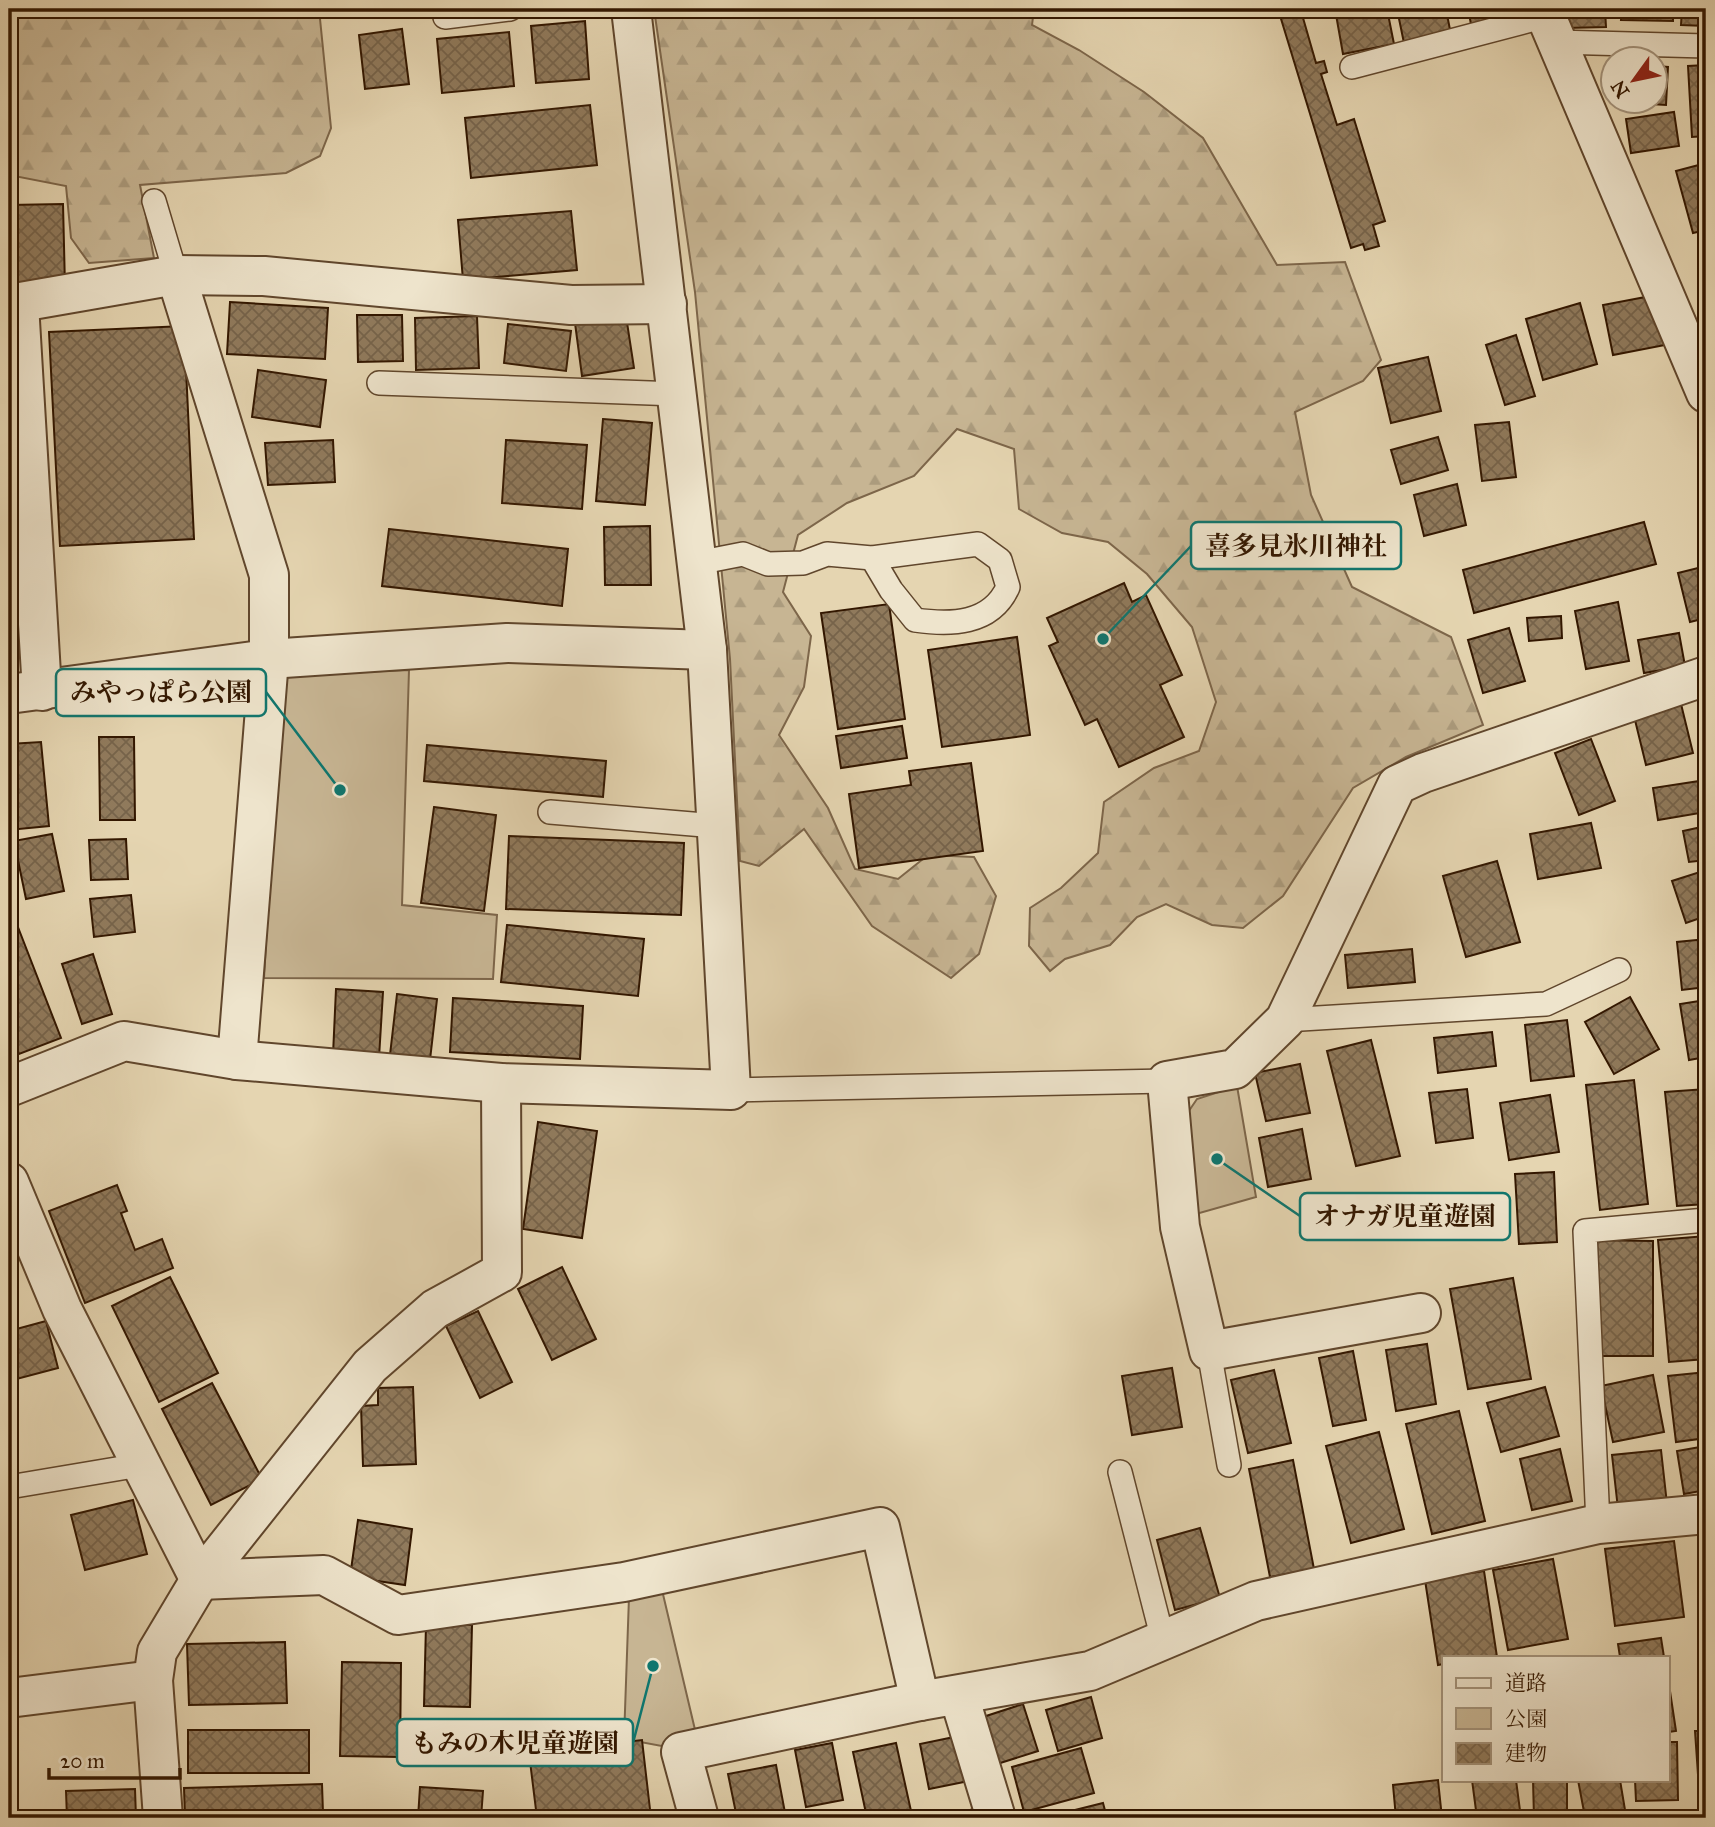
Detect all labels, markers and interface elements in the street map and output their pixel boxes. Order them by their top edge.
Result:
north arrow [1600,46,1670,116]
text: N [1606,76,1634,102]
callout: 喜多見氷川神社 [1191,522,1401,569]
text: 喜多見氷川神社 [1205,530,1387,562]
callout: みやっぱら公園 [56,669,266,716]
text: みやっぱら公園 [70,676,252,708]
callout: オナガ児童遊園 [1300,1193,1510,1240]
text: オナガ児童遊園 [1314,1200,1496,1232]
legend [1442,1656,1670,1782]
text: 道路 [1505,1670,1547,1696]
text: 公園 [1505,1706,1547,1732]
callout: もみの木児童遊園 [397,1719,633,1766]
text: もみの木児童遊園 [411,1727,619,1759]
scale bar [49,1736,180,1780]
text: 建物 [1505,1740,1547,1766]
text: 20 m [60,1748,105,1774]

